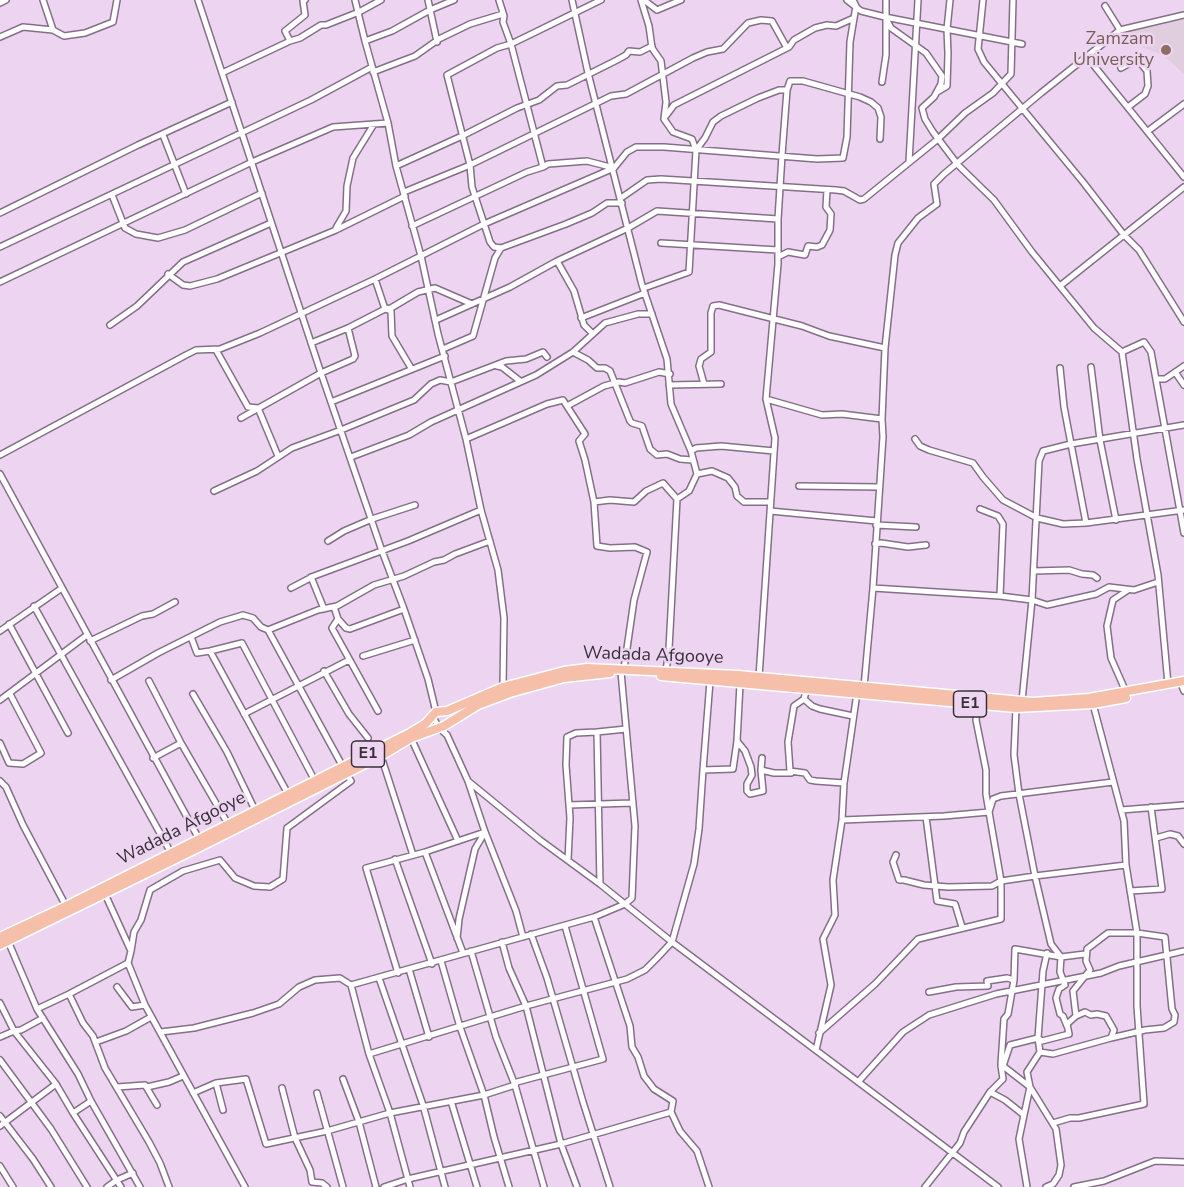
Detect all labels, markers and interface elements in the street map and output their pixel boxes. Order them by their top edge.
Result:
place label: Zamzam University [1073,29,1154,72]
marker: Zamzam University [1159,43,1173,57]
street label: Wadada Afgooye [582,643,724,669]
road number: E1 [954,691,986,717]
road number: E1 [352,741,385,767]
street label: Wadada Afgooye [114,787,250,871]

